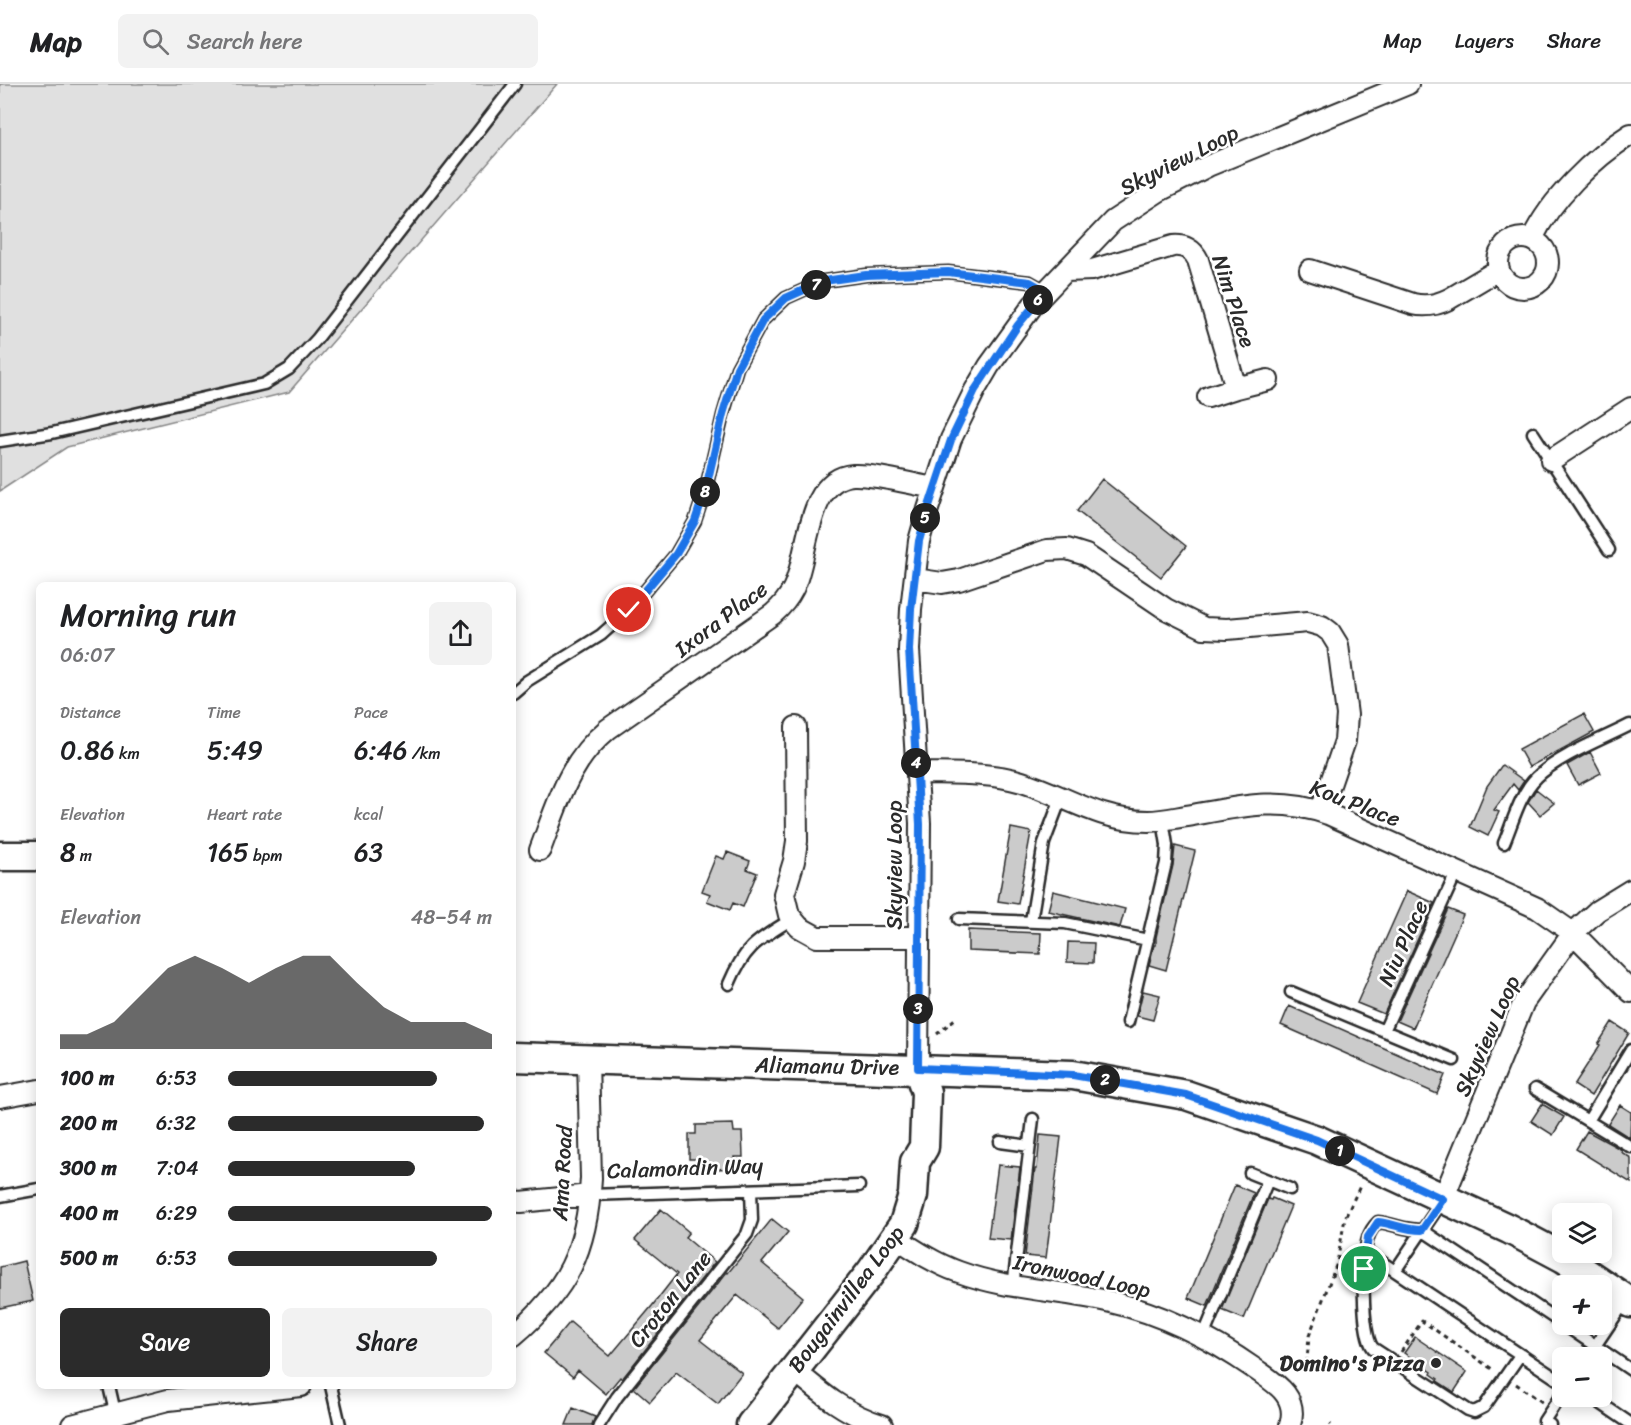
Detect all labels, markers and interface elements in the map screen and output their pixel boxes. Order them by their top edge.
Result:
search box [118,14,538,68]
text: Map [30,17,82,66]
text: Search here [187,22,303,61]
text: Map [1383,22,1422,60]
text: Layers [1455,22,1514,60]
text: Share [1547,22,1601,60]
icon: search [139,25,172,58]
street label: Skyview Loop [1113,113,1246,207]
street label: Nim Place [1201,249,1267,353]
pin: 7 [801,270,831,300]
text: 7 [811,270,821,299]
pin: 6 [1023,285,1053,315]
text: 6 [1033,285,1043,314]
pin: 8 [690,477,720,507]
text: 8 [700,477,710,506]
pin: 5 [910,503,940,533]
text: 5 [920,503,930,532]
street label: Ixora Place [665,570,777,668]
pin [603,584,654,635]
text: Morning run [60,586,236,644]
icon: check [612,593,645,626]
button: share [429,602,492,665]
text: 06:07 [60,638,114,673]
text: Distance [60,698,121,727]
text: Time [207,698,241,727]
text: Pace [354,698,388,727]
text: 0.86 [60,727,115,773]
text: 5:49 [207,727,263,773]
text: 6:46 [354,727,408,773]
text: km [115,739,140,768]
text: /km [408,739,441,768]
pin: 4 [901,748,931,778]
text: 4 [911,748,921,777]
street label: Kou Place [1304,768,1406,838]
text: Elevation [60,800,125,829]
text: Heart rate [207,800,282,829]
text: kcal [354,800,383,829]
street label: Skyview Loop [875,800,914,930]
text: 8 [60,829,76,875]
text: 165 [207,829,249,875]
text: 63 [354,829,383,875]
text: m [76,841,92,870]
text: bpm [249,841,283,870]
street label: Niu Place [1367,893,1439,993]
text: Elevation [60,900,141,935]
text: 48–54 m [411,900,492,935]
street label: Skyview Loop [1443,969,1531,1103]
pin: 3 [903,994,933,1024]
text: 3 [914,994,922,1023]
street label: Aliamanu Drive [754,1045,900,1087]
text: 100 m [60,1061,114,1096]
text: 6:53 [156,1061,197,1096]
pin: 2 [1090,1065,1120,1095]
text: 2 [1100,1065,1110,1094]
text: 200 m [60,1106,117,1141]
text: 6:32 [156,1106,196,1141]
street label: Ama Road [540,1123,584,1223]
pin: 1 [1325,1136,1355,1166]
text: 1 [1337,1136,1343,1165]
street label: Calamondin Way [606,1146,765,1190]
text: 300 m [60,1151,117,1186]
text: 7:04 [156,1151,199,1186]
text: 400 m [60,1196,118,1231]
text: 6:29 [156,1196,197,1231]
map controls [1552,1203,1612,1407]
button: layers [1552,1203,1612,1263]
street label: Bougainvillea Loop [777,1216,915,1381]
text: 500 m [60,1241,118,1276]
text: 6:53 [156,1241,197,1276]
street label: Croton Lane [618,1241,722,1357]
street label: Ironwood Loop [1009,1242,1155,1310]
pin [1338,1243,1389,1294]
icon: arrive [1347,1252,1380,1285]
button: + [1552,1275,1612,1335]
button: Save [60,1308,270,1377]
button: Share [282,1308,492,1377]
place label: Domino's Pizza [1280,1344,1425,1383]
button: − [1552,1347,1612,1407]
marker: Domino's Pizza [1429,1356,1443,1370]

